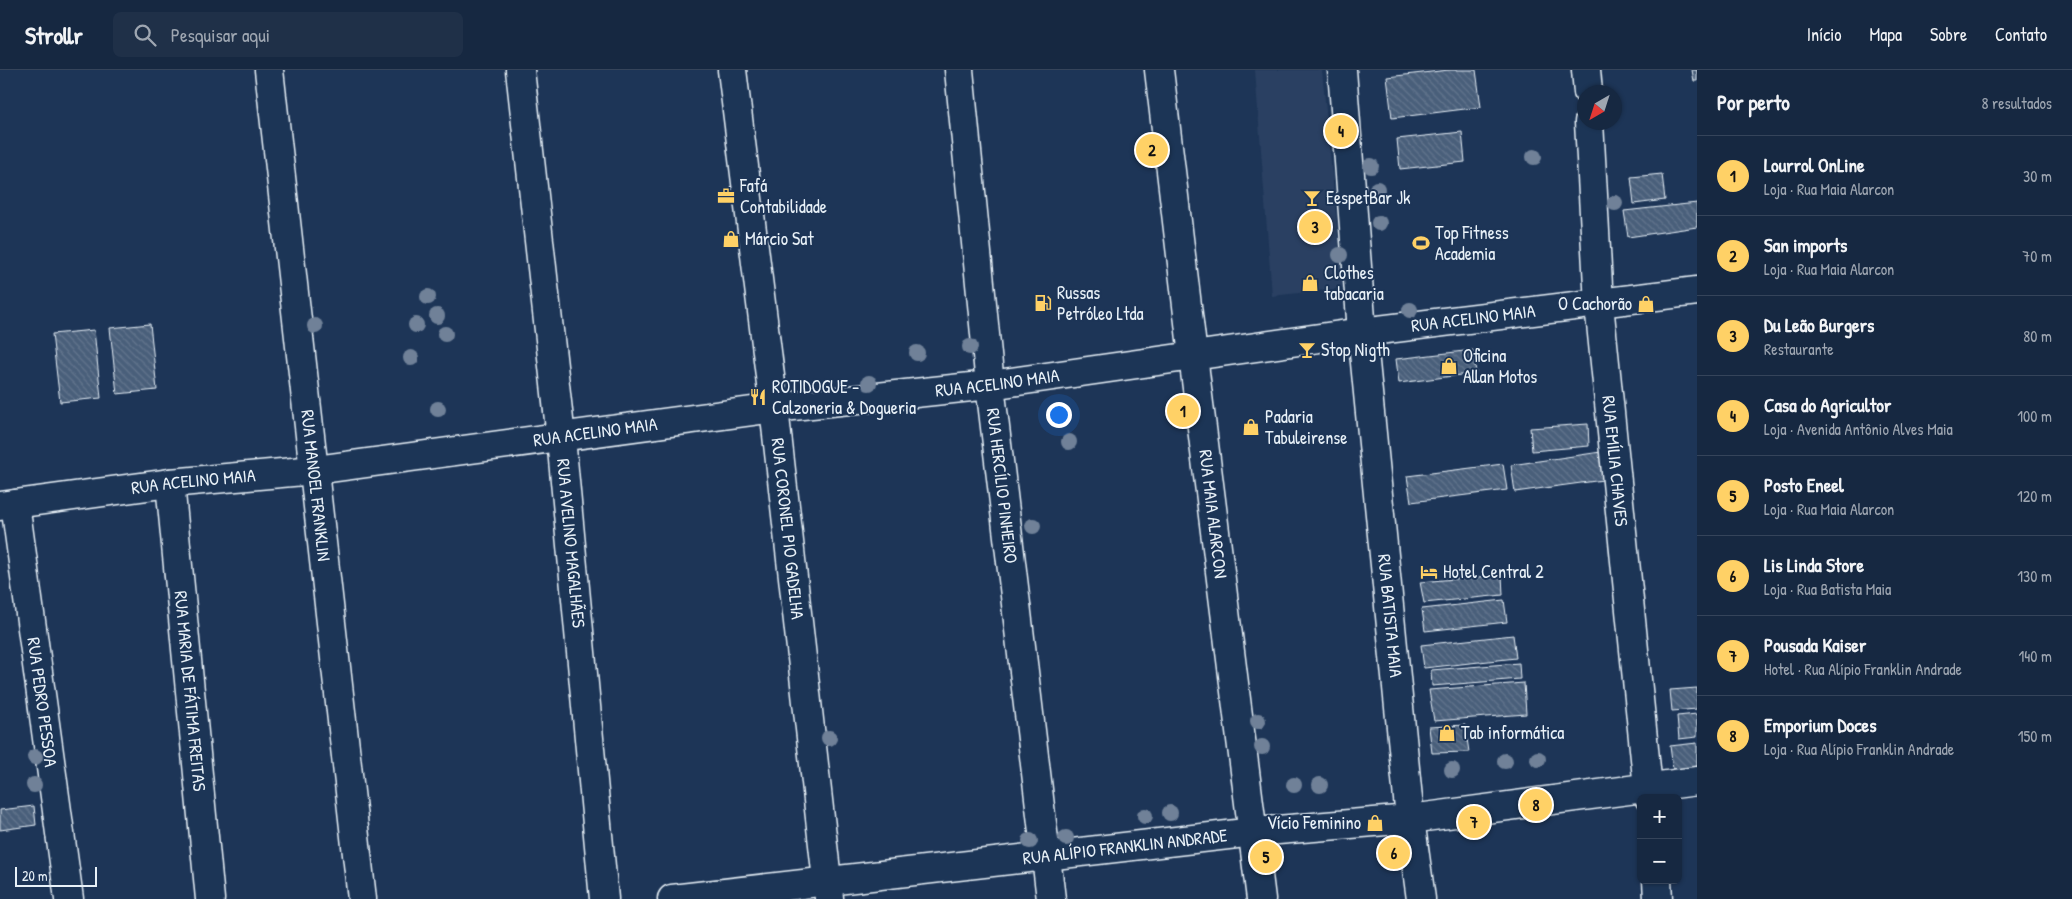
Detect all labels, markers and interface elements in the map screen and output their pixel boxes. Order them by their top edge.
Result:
search box [113,12,463,57]
text: Strollr [25,19,83,51]
icon: search [131,21,159,49]
text: Pesquisar aqui [171,22,270,48]
text: Início [1807,22,1841,47]
text: Mapa [1869,22,1902,47]
text: Sobre [1930,22,1967,47]
text: Contato [1995,22,2047,47]
north arrow [1577,85,1622,130]
text: Por perto [1717,88,1790,117]
text: 8 resultados [1981,92,2052,114]
pin: 4 [1325,112,1357,150]
pin: 2 [1136,131,1168,169]
text: Lourrol OnLine [1764,152,1865,178]
text: 1 [1730,165,1736,187]
text: 30 m [2023,165,2052,187]
place label: Fafá Contabilidade [739,173,827,219]
text: Loja · Rua Maia Alarcon [1764,178,1894,200]
place label: EespetBar Jk [1326,185,1411,210]
office icon: Fafá Contabilidade [716,186,736,206]
bar icon: EespetBar Jk [1302,188,1322,208]
pin: 3 [1299,208,1331,246]
place label: Top Fitness Academia [1435,220,1509,266]
place label: Márcio Sat [745,226,814,251]
shop icon: Márcio Sat [721,229,741,249]
text: San imports [1764,232,1847,258]
sports icon: Top Fitness Academia [1411,233,1431,253]
text: 2 [1729,245,1737,267]
text: 70 m [2022,245,2052,267]
text: Loja · Rua Maia Alarcon [1764,258,1894,280]
place label: Clothes tabacaria [1324,260,1384,306]
shop icon: Clothes tabacaria [1300,273,1320,293]
place label: Russas Petróleo Ltda [1057,280,1144,326]
place label: O Cachorão [1558,291,1632,316]
fuel station icon: Russas Petróleo Ltda [1033,293,1053,313]
shop icon: O Cachorão [1636,294,1656,314]
street label: RUA ACELINO MAIA [1410,298,1537,338]
text: Du Leão Burgers [1764,312,1874,338]
text: 3 [1729,325,1737,347]
text: 80 m [2023,325,2052,347]
place label: Stop Nigth [1321,337,1390,362]
text: Restaurante [1764,338,1834,360]
bar icon: Stop Nigth [1297,340,1317,360]
place label: Oficina Allan Motos [1463,343,1537,389]
shop icon: Oficina Allan Motos [1439,356,1459,376]
street label: RUA ACELINO MAIA [934,362,1061,403]
place label: ROTIDOGUE - Calzoneria & Dogueria [772,374,916,420]
restaurant icon: ROTIDOGUE - Calzoneria & Dogueria [748,387,768,407]
pin: 1 [1167,392,1199,430]
text: Casa do Agricultor [1764,392,1891,418]
street label: RUA EMÍLIA CHAVES [1596,394,1634,527]
your location [1046,402,1072,428]
place label: Padaria Tabuleirense [1265,404,1347,450]
text: 4 [1730,405,1736,427]
text: 100 m [2017,405,2052,427]
street label: RUA HERCÍLIO PINHEIRO [981,407,1024,565]
street label: RUA MANOEL FRANKLIN [295,408,337,562]
street label: RUA ACELINO MAIA [532,411,659,452]
shop icon: Padaria Tabuleirense [1241,417,1261,437]
text: Loja · Avenida Antônio Alves Maia [1764,418,1953,440]
street label: RUA CORONEL PIO GADELHA [765,437,811,621]
street label: RUA MAIA ALARCON [1193,448,1234,580]
street label: RUA AVELINO MAGALHÃES [551,458,592,629]
street label: RUA ACELINO MAIA [130,462,257,500]
text: Posto Eneel [1764,472,1844,498]
text: 5 [1730,485,1736,507]
text: 120 m [2017,485,2052,507]
text: Loja · Rua Maia Alarcon [1764,498,1894,520]
text: Lis Linda Store [1764,552,1864,578]
street label: RUA BATISTA MAIA [1372,553,1409,679]
place label: Hotel Central 2 [1443,559,1544,584]
hotel icon: Hotel Central 2 [1419,562,1439,582]
text: 6 [1730,565,1736,587]
text: 130 m [2017,565,2052,587]
text: Loja · Rua Batista Maia [1764,578,1891,600]
street label: RUA MARIA DE FÁTIMA FREITAS [168,590,213,792]
text: Pousada Kaiser [1764,632,1866,658]
street label: RUA PEDRO PESSOA [21,636,64,769]
text: 7 [1729,645,1737,667]
text: 140 m [2018,645,2052,667]
text: Hotel · Rua Alípio Franklin Andrade [1764,658,1962,680]
text: Emporium Doces [1764,712,1877,738]
place label: Tab informática [1461,720,1564,745]
shop icon: Tab informática [1437,723,1457,743]
text: 8 [1730,725,1736,747]
text: 150 m [2018,725,2052,747]
text: Loja · Rua Alípio Franklin Andrade [1764,738,1954,760]
pin: 8 [1520,786,1552,824]
map controls [1637,794,1682,884]
button: + [1637,794,1682,839]
pin: 7 [1458,803,1490,841]
place label: Vício Feminino [1267,810,1361,835]
shop icon: Vício Feminino [1365,813,1385,833]
street label: RUA ALÍPIO FRANKLIN ANDRADE [1021,822,1229,871]
pin: 6 [1378,834,1410,872]
pin: 5 [1250,838,1282,876]
button: − [1637,839,1682,884]
scale bar [15,864,98,887]
text: 20 m [22,866,48,885]

